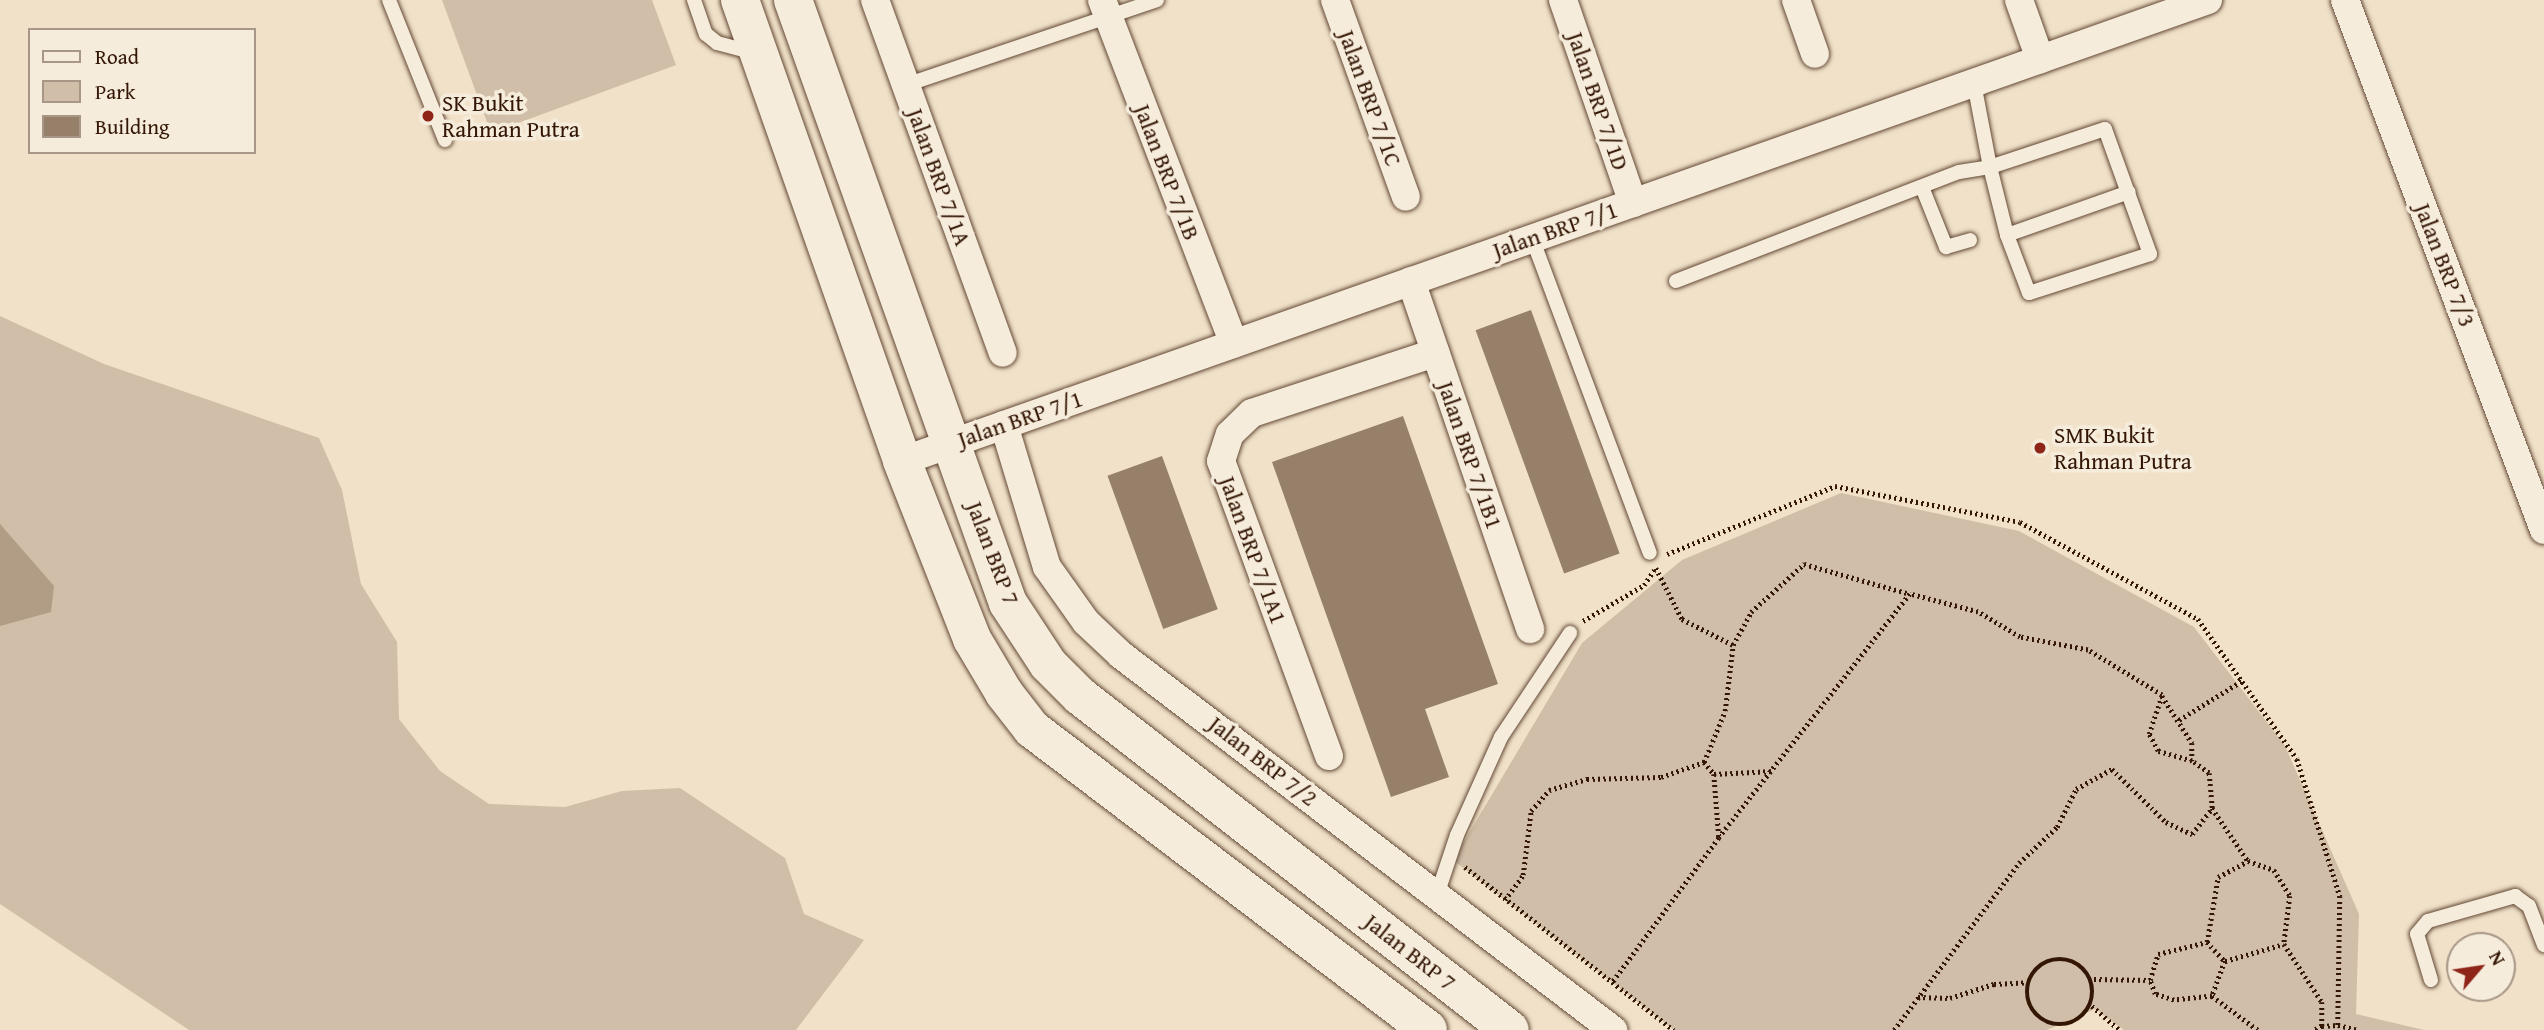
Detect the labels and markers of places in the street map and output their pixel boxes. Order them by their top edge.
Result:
place label: SK Bukit Rahman Putra [442,89,580,143]
marker: SK Bukit Rahman Putra [420,108,436,124]
place label: SMK Bukit Rahman Putra [2054,421,2192,475]
marker: SMK Bukit Rahman Putra [2032,440,2048,456]

